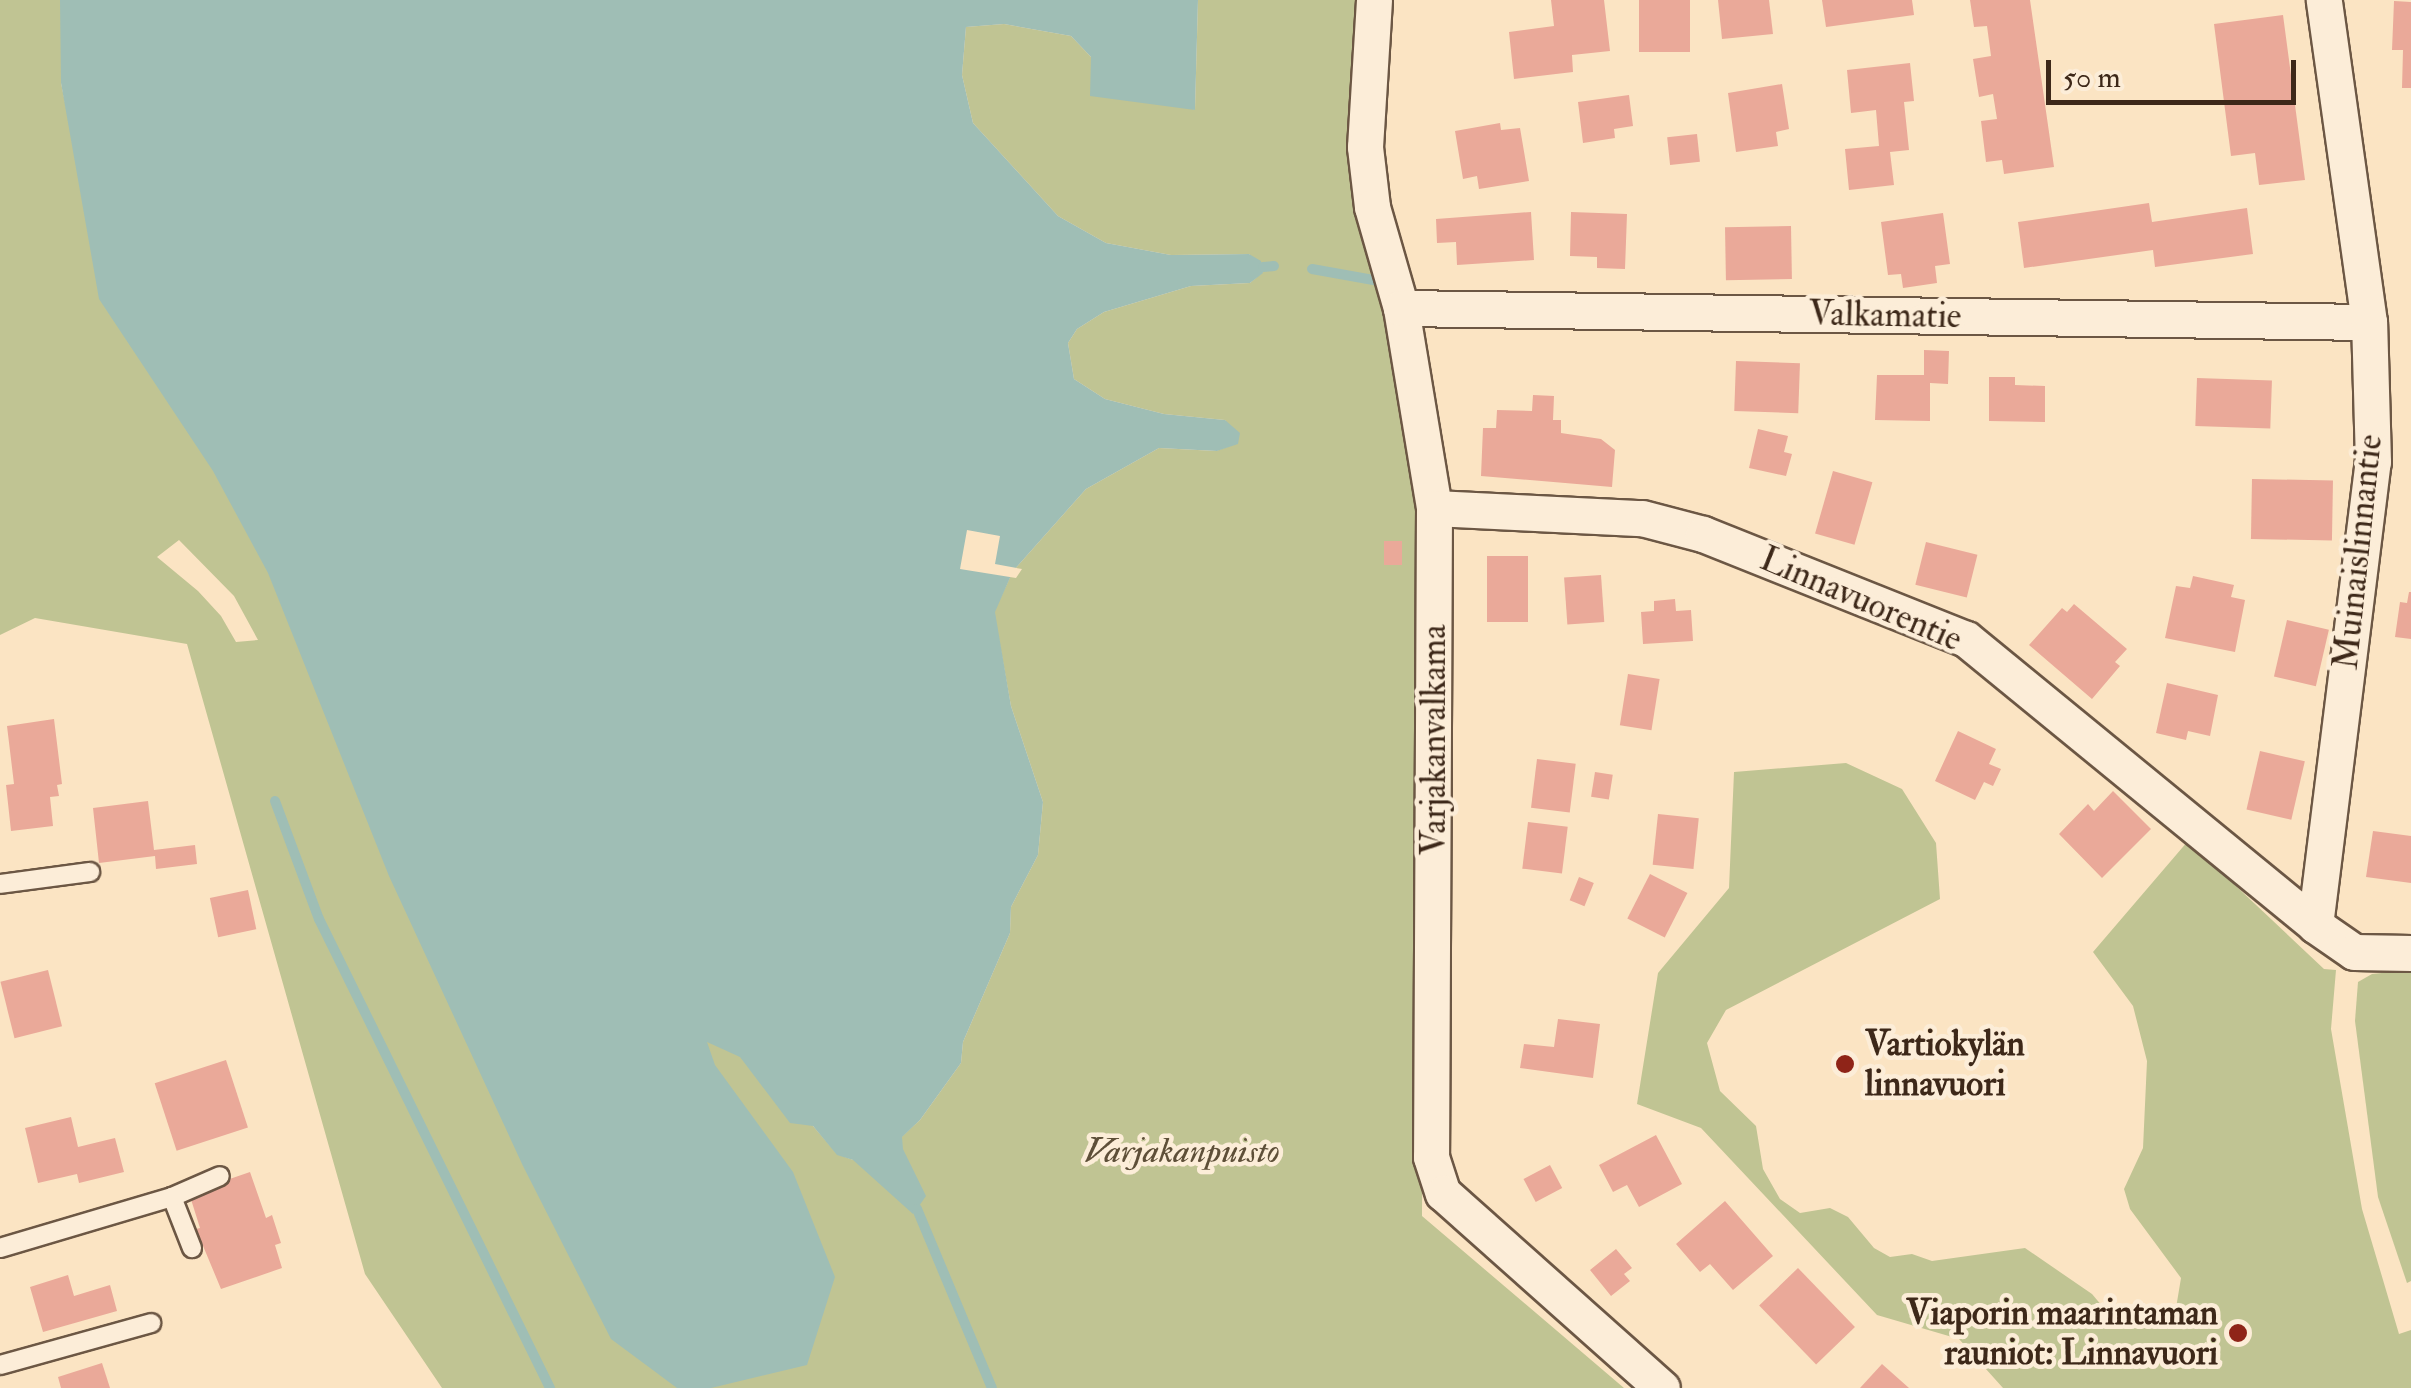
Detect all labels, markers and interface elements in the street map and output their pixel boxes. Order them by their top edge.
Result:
scale bar [2051,40,2301,102]
text: 50 m [2063,59,2121,96]
street label: Valkamatie [1808,293,1962,337]
street label: Muinaislinnantie [2325,432,2391,672]
street label: Linnavuorentie [1754,538,1968,660]
street label: Varjakanvalkama [1413,625,1455,855]
place label: Vartiokylän linnavuori [1865,1023,2025,1105]
marker: Vartiokylän linnavuori [1834,1053,1856,1075]
park label: Varjakanpuisto [1084,1130,1280,1172]
place label: Viaporin maarintaman rauniot: Linnavuori [1906,1292,2218,1374]
marker: Viaporin maarintaman rauniot: Linnavuori [2227,1322,2249,1344]

